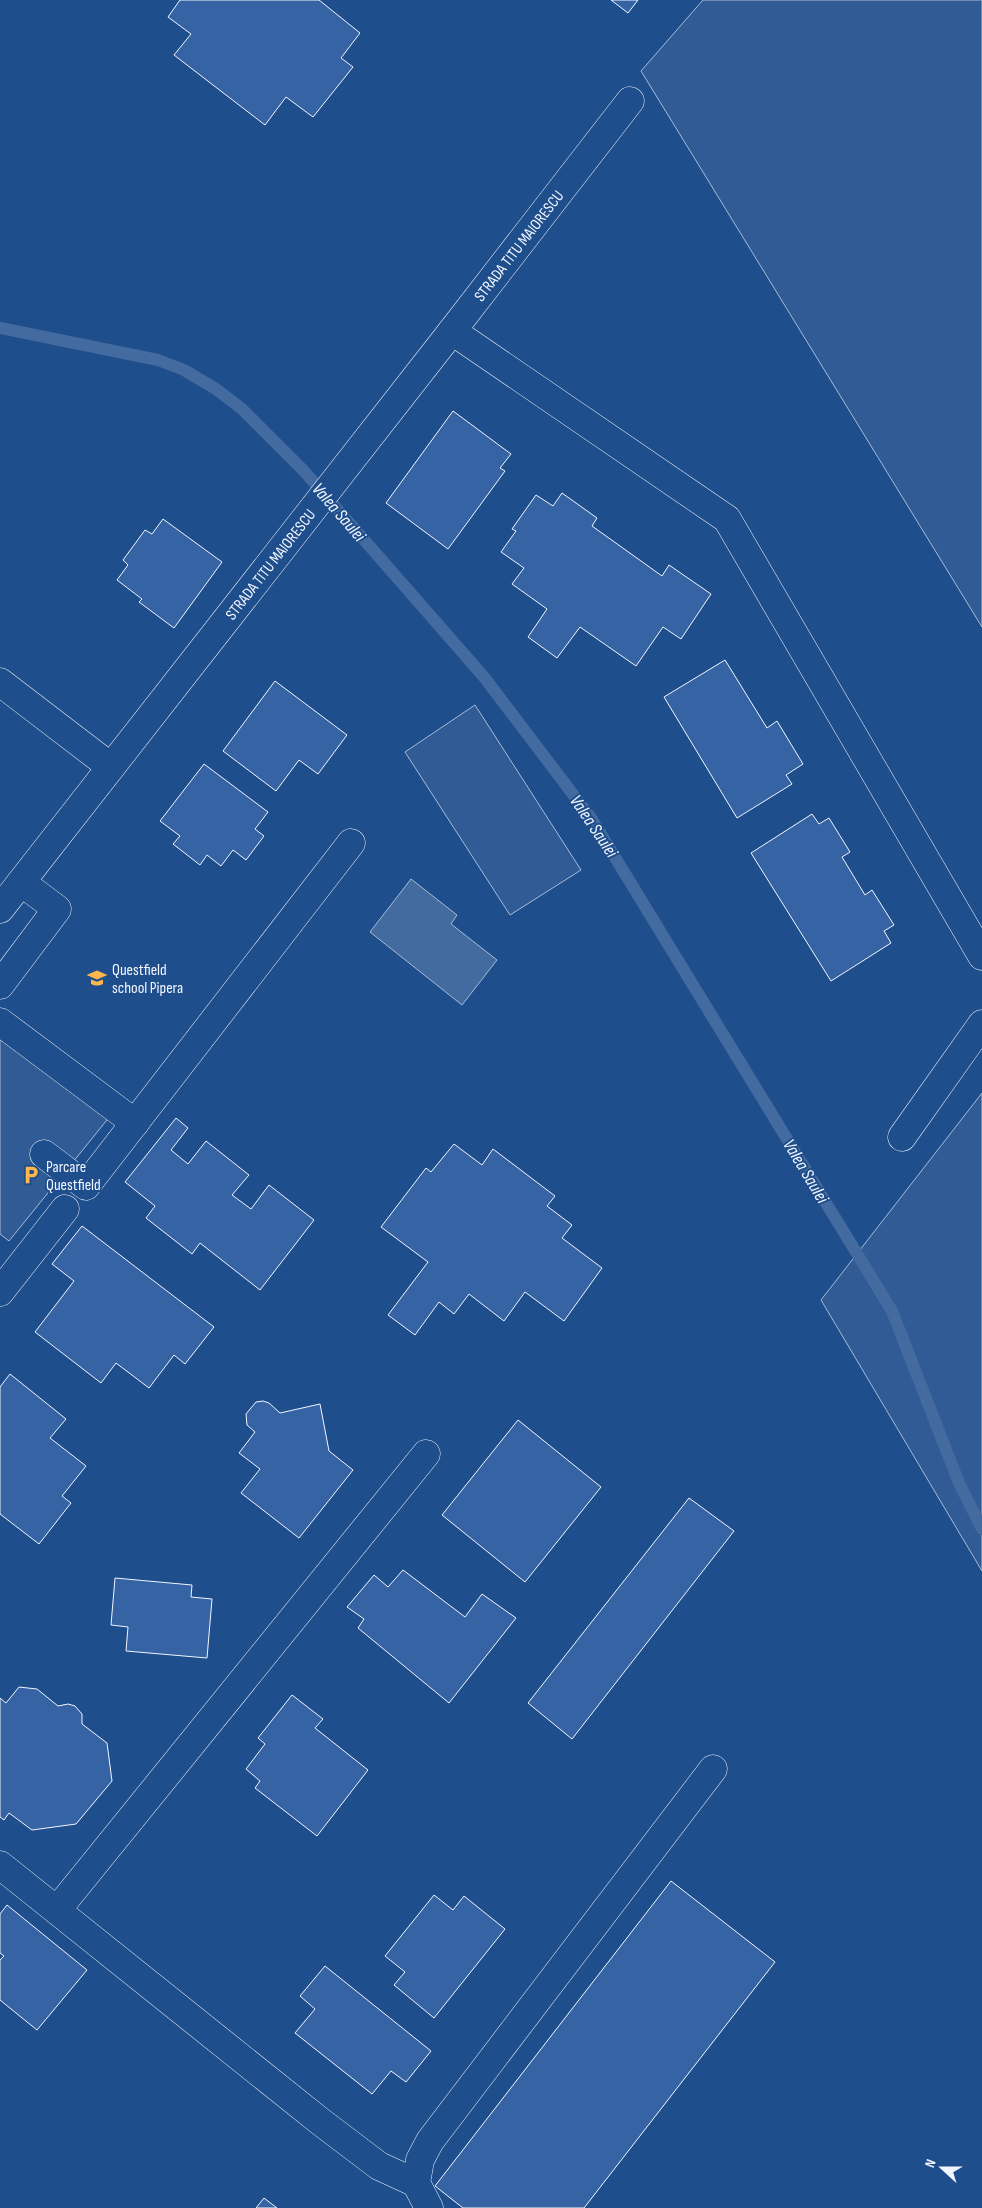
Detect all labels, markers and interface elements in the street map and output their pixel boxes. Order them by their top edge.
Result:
street label: STRADA TITU MAIORESCU [471,187,568,306]
water label: Valea Saulei [307,479,370,547]
street label: STRADA TITU MAIORESCU [222,506,320,624]
water label: Valea Saulei [565,791,623,862]
place label: Questfield school Pipera [112,961,183,998]
school or university icon: Questfield school Pipera [86,967,108,989]
water label: Valea Saulei [778,1135,833,1208]
place label: Parcare Questfield [46,1158,101,1195]
parking icon: Parcare Questfield [20,1164,42,1186]
north arrow [917,2143,967,2193]
text: N [921,2157,940,2170]

